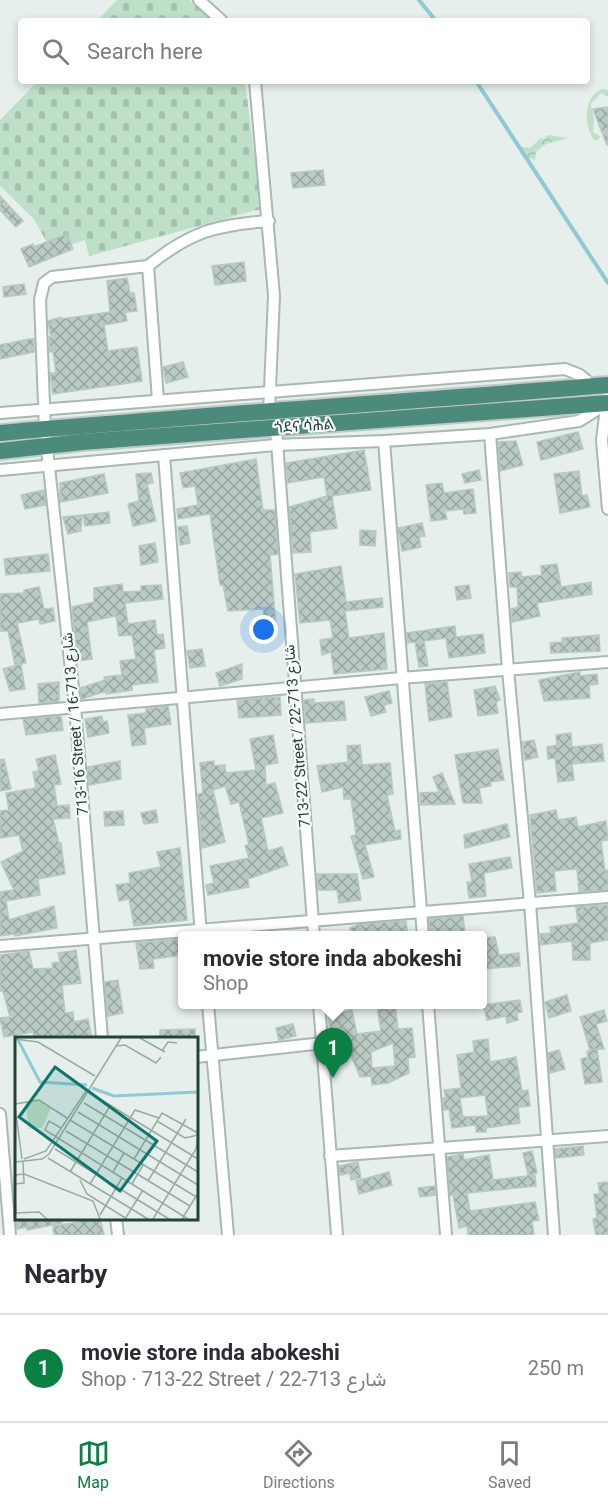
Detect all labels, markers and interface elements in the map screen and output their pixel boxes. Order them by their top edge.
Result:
search box [18,18,590,84]
icon: search [39,35,72,68]
text: Search here [87,39,203,64]
street label: ጎደና ሳሕል [274,415,334,437]
your location [249,615,278,644]
street label: 713-16 Street / شارع 713-16 [58,631,94,816]
street label: 713-22 Street / شارع 713-22 [280,643,316,828]
popup [178,931,487,1009]
text: movie store inda abokeshi [203,946,462,971]
text: Shop [203,971,249,995]
pin: 1 [314,1028,352,1078]
inset map [15,1037,198,1220]
text: Nearby [24,1259,107,1289]
text: movie store inda abokeshi [81,1340,340,1365]
text: 1 [38,1356,49,1380]
text: 250 m [528,1356,584,1380]
text: Shop · 713-22 Street / شارع 713-22 [81,1367,386,1391]
tab: Map [77,1437,110,1492]
tab: Directions [263,1437,335,1492]
tab: Saved [488,1437,531,1492]

